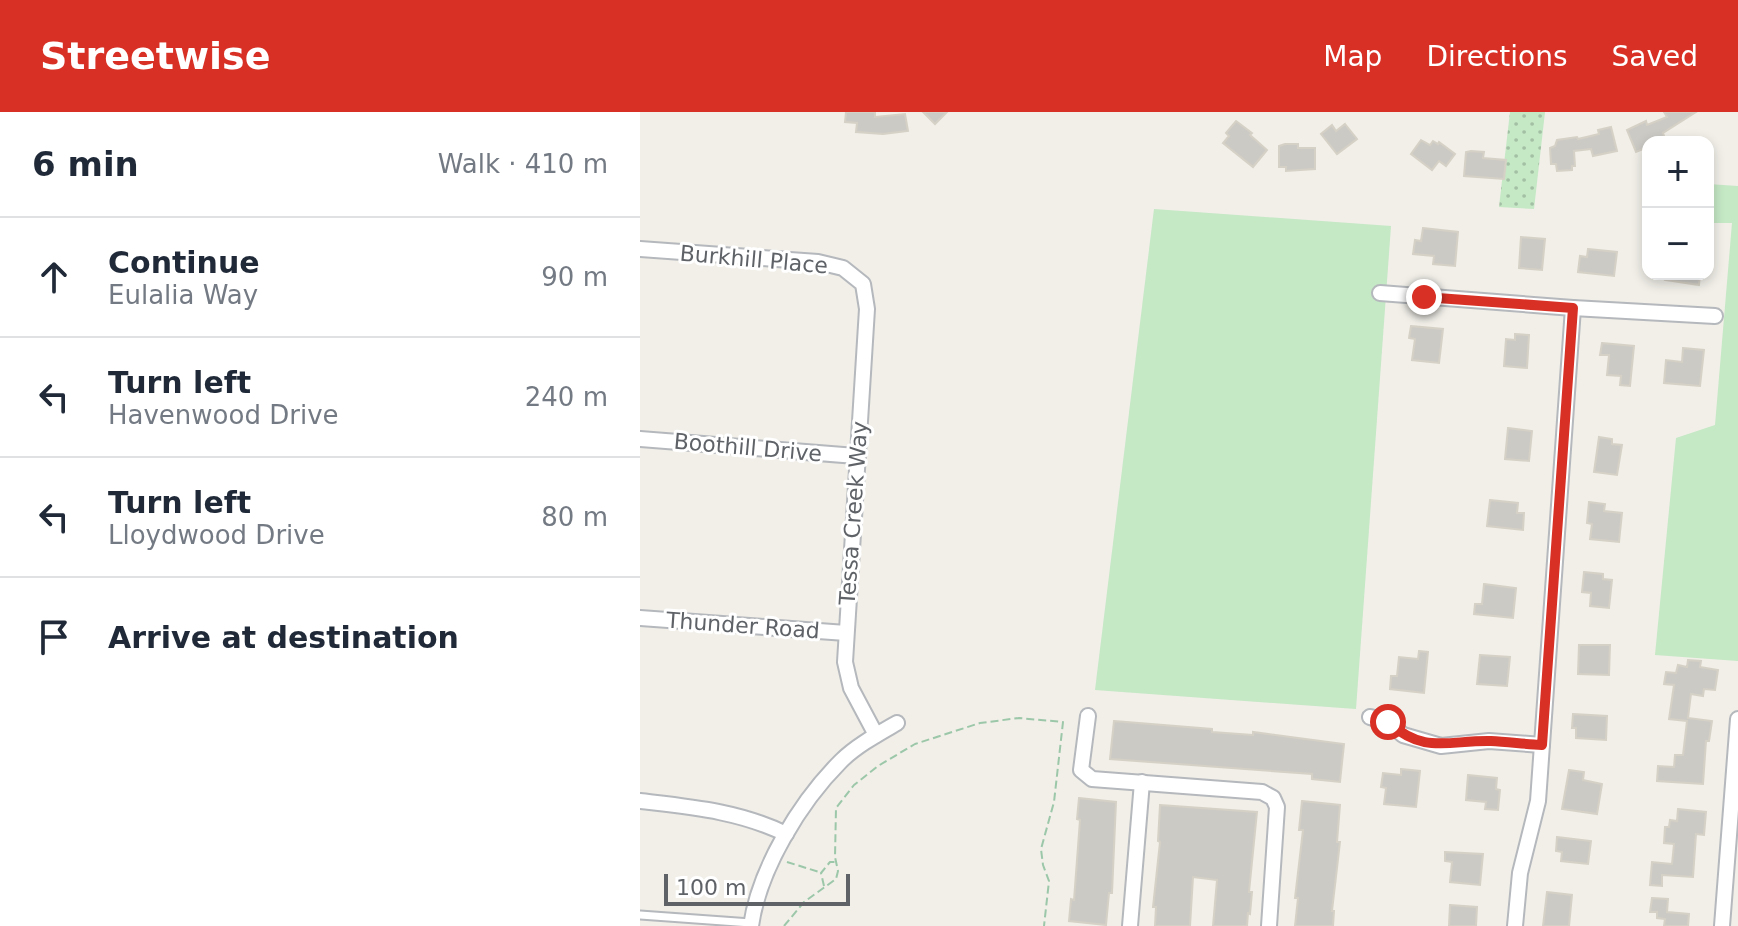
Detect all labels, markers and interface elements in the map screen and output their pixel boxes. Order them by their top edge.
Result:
text: Streetwise [40,34,271,78]
text: Map [1323,40,1382,73]
text: Directions [1426,40,1567,73]
text: Saved [1611,40,1698,73]
map controls [1642,136,1714,280]
button: + [1642,136,1714,208]
text: 6 min [32,144,139,184]
text: Walk · 410 m [438,149,608,179]
button: − [1642,208,1714,280]
street label: Burkhill Place [679,241,829,278]
text: Continue [108,245,260,280]
icon: ahead [32,255,76,299]
text: 90 m [541,262,608,292]
route end [1406,279,1442,315]
text: Eulalia Way [108,280,258,310]
text: Turn left [108,365,251,400]
icon: left [32,375,76,419]
text: 240 m [525,382,608,412]
text: Havenwood Drive [108,400,339,430]
street label: Tessa Creek Way [835,420,872,607]
street label: Boothill Drive [673,429,823,466]
text: Turn left [108,485,251,520]
icon: left [32,495,76,539]
text: 80 m [541,502,608,532]
text: Lloydwood Drive [108,520,325,550]
street label: Thunder Road [664,608,821,643]
icon: arrive [32,615,76,659]
text: Arrive at destination [108,620,459,655]
route start [1370,704,1406,740]
scale bar [664,870,850,906]
text: 100 m [676,875,746,900]

